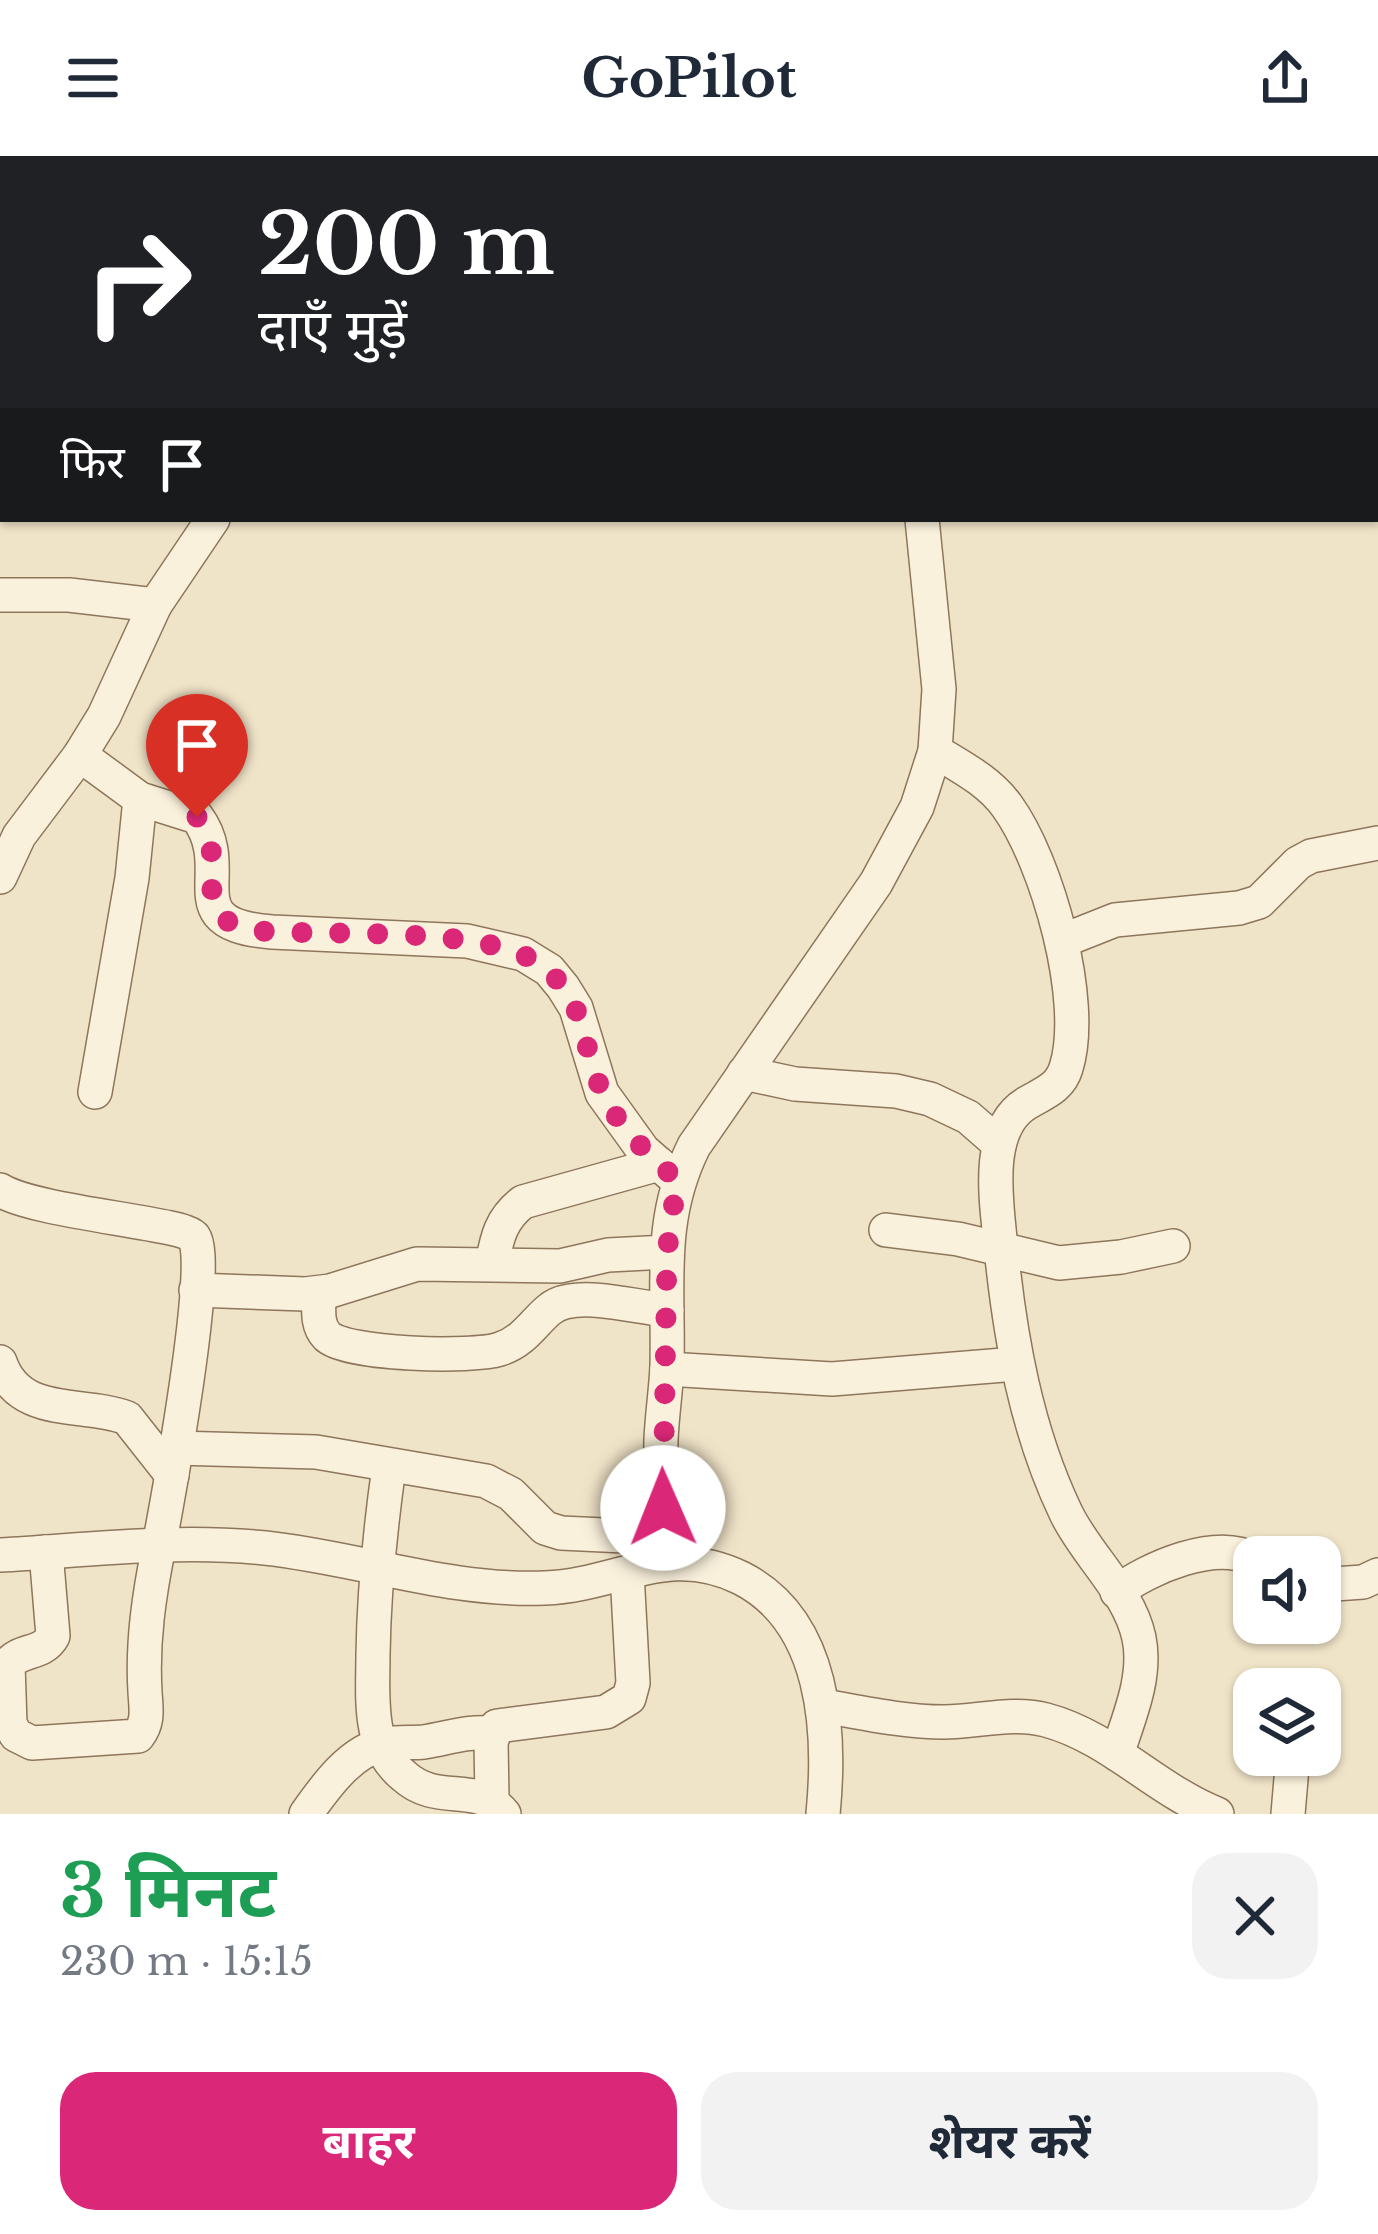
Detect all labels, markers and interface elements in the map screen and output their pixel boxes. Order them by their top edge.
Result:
icon: menu [60,45,126,111]
text: GoPilot [581,45,797,112]
icon: share [1252,45,1318,111]
text: 200 m [258,193,555,297]
icon: right [60,204,216,360]
text: दाएँ मुड़ें [258,296,407,363]
icon: arrive [149,432,215,498]
text: फिर [60,434,125,490]
pin [146,694,248,817]
icon: arrive [164,712,230,778]
position arrow [600,1445,726,1571]
map controls [1233,1536,1341,1776]
button: sound [1233,1536,1341,1644]
button: layers [1233,1668,1341,1776]
text: 3 मिनट [60,1847,276,1936]
button: close [1192,1853,1318,1979]
text: 230 m · 15:15 [60,1937,313,1986]
button: बाहर [60,2072,677,2210]
button: शेयर करें [701,2072,1318,2210]

